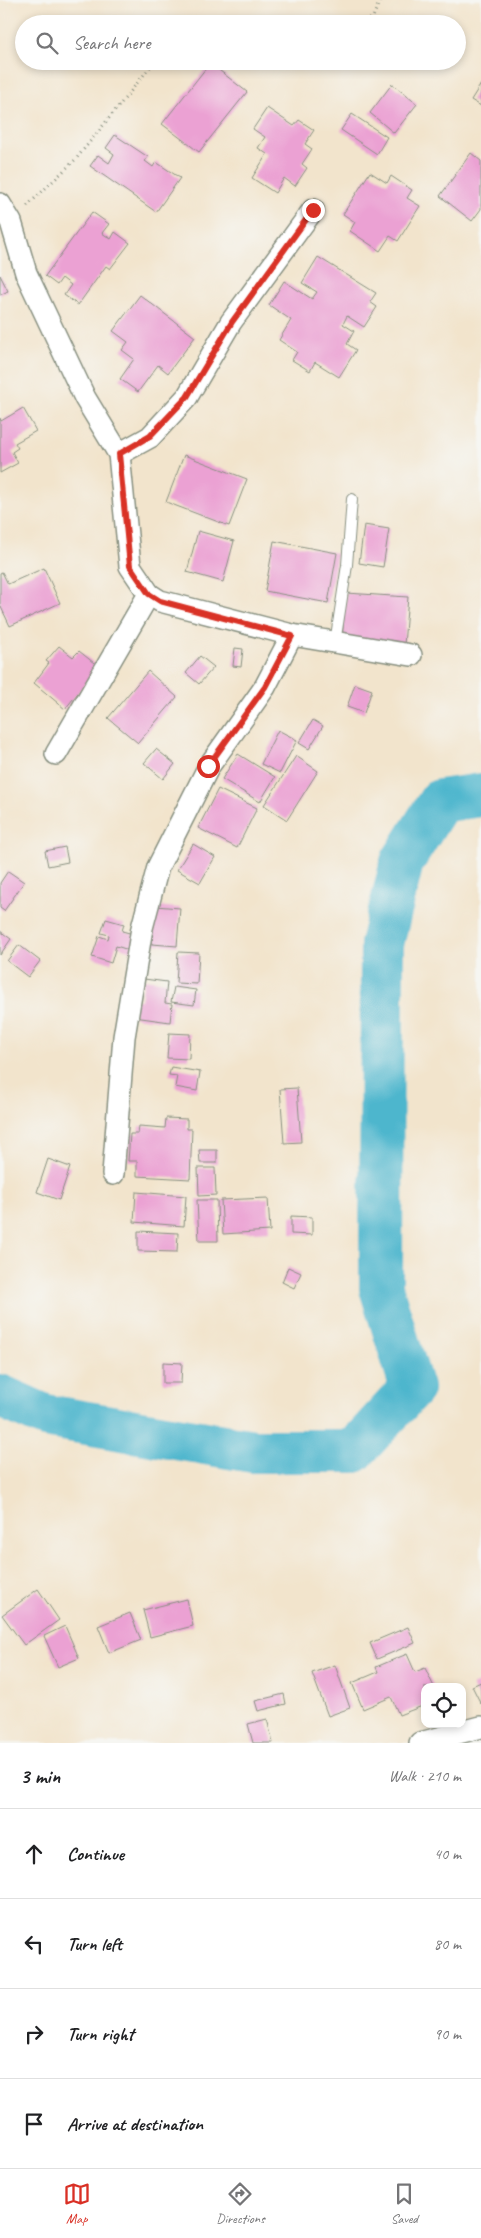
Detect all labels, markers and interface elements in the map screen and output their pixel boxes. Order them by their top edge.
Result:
search box [15,15,466,70]
icon: search [33,29,61,57]
text: Search here [73,31,150,55]
route end [302,199,325,222]
route start [197,755,220,778]
map controls [421,1683,466,1728]
button: locate [421,1683,466,1728]
text: 3 min [20,1763,60,1789]
text: Walk · 210 m [389,1766,461,1786]
icon: ahead [20,1840,48,1868]
text: Continue [67,1842,124,1866]
text: 40 m [434,1844,461,1864]
icon: left [20,1930,48,1958]
text: Turn left [67,1932,122,1956]
text: 80 m [434,1934,461,1954]
icon: right [20,2020,48,2048]
text: Turn right [67,2022,134,2046]
text: 90 m [434,2024,461,2044]
icon: arrive [20,2110,48,2138]
text: Arrive at destination [67,2112,203,2136]
tab: Map [63,2180,91,2227]
tab: Directions [216,2180,265,2227]
tab: Saved [390,2180,418,2227]

